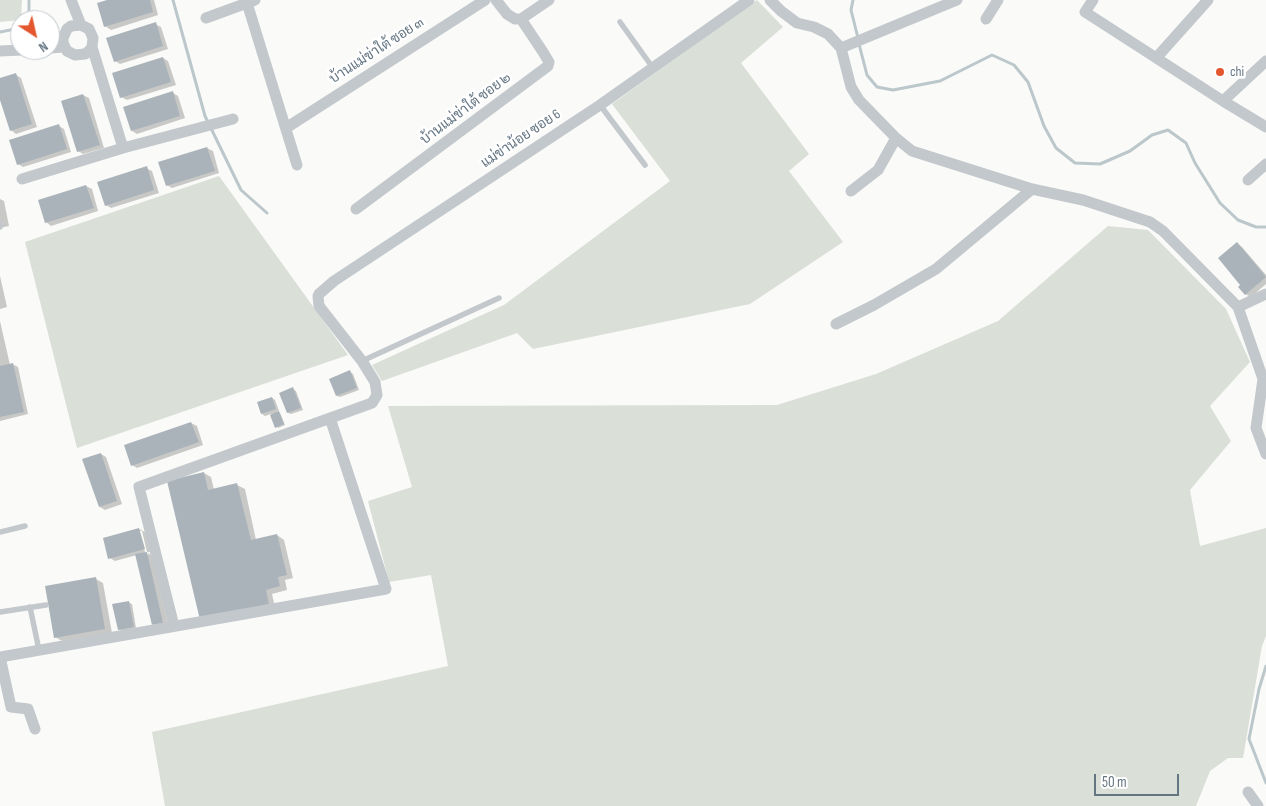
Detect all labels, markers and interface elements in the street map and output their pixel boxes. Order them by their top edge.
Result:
north arrow [10,10,60,60]
street label: บ้านแม่ข่าใต้ ซอย ๓ [327,14,427,88]
text: N [35,38,51,56]
place label: chi [1230,64,1244,80]
marker: chi [1214,66,1226,78]
street label: บ้านแม่ข่าใต้ ซอย ๒ [417,69,515,149]
street label: แม่ข่าน้อย ซอย 6 [478,106,564,172]
scale bar [1096,764,1181,796]
text: 50 m [1102,773,1127,792]

